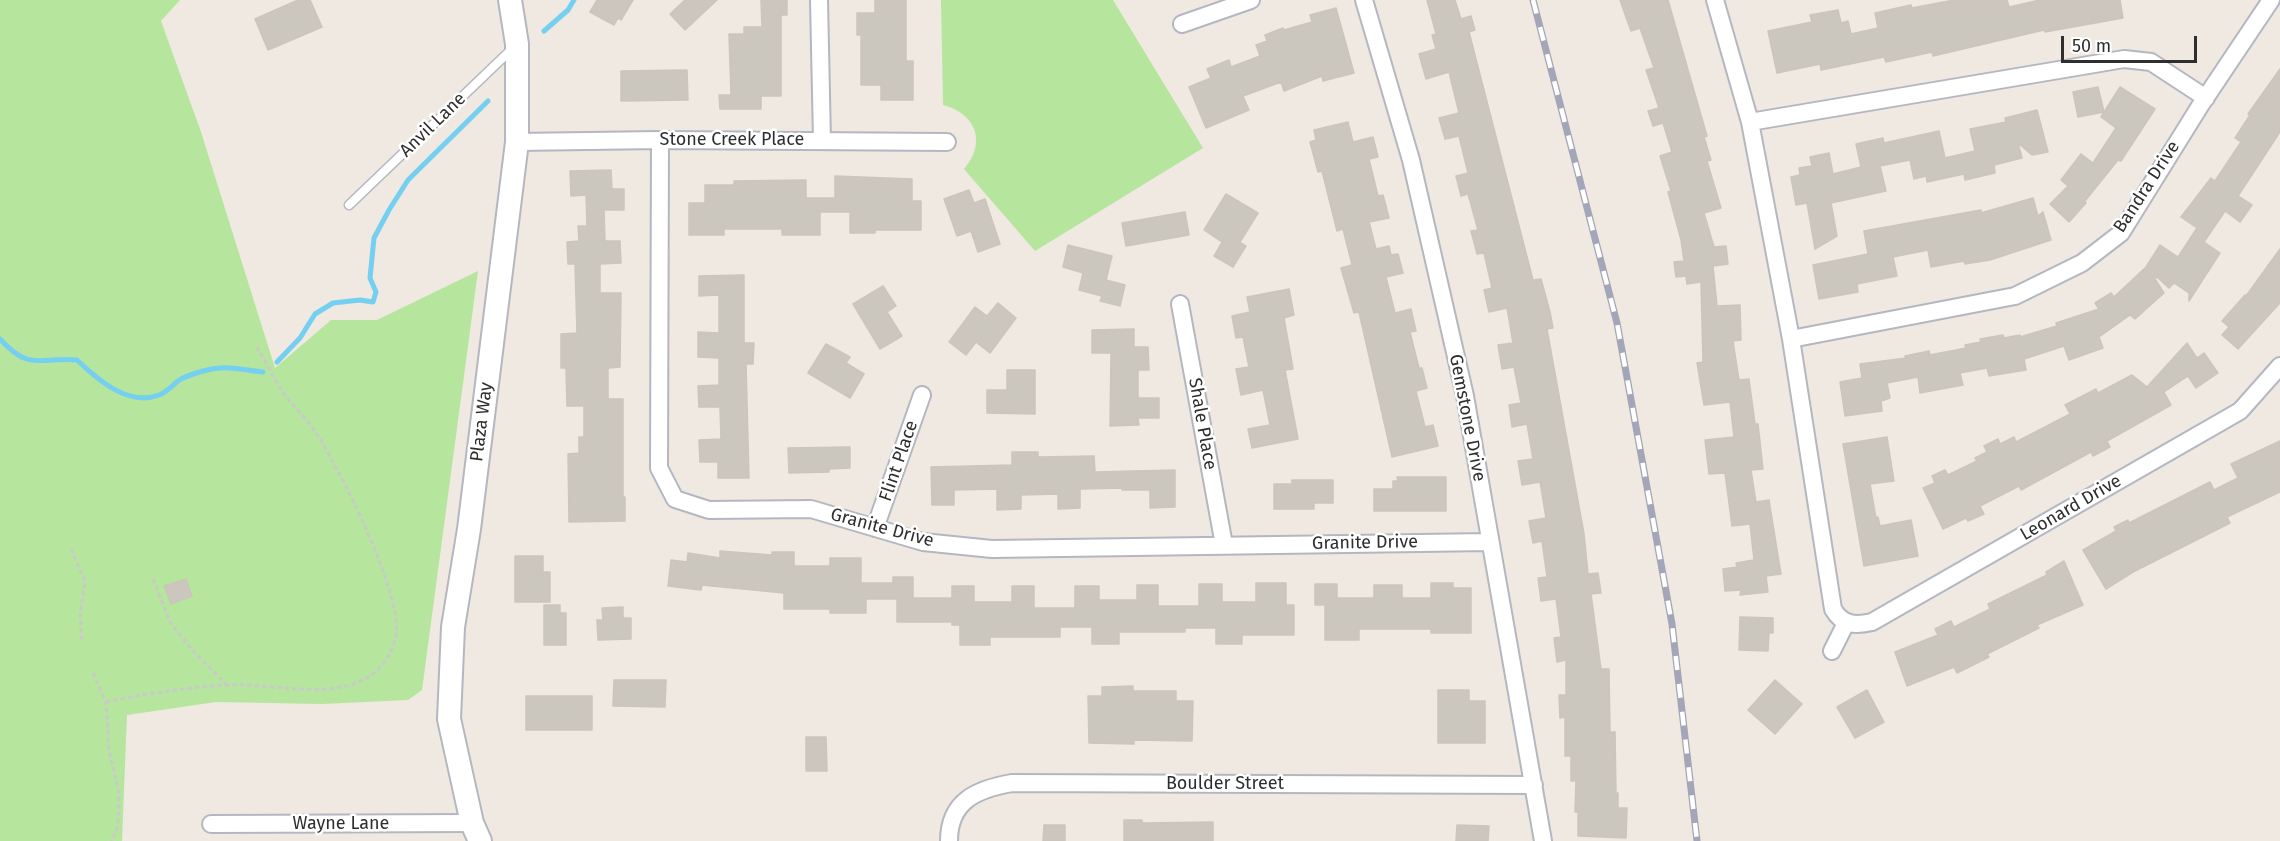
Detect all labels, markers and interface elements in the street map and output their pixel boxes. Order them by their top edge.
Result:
scale bar [2064,24,2200,62]
text: 50 m [2072,35,2111,57]
street label: Anvil Lane [395,88,471,162]
street label: Stone Creek Place [660,129,804,151]
street label: Bandra Drive [2109,137,2185,237]
street label: Gemstone Drive [1444,353,1490,483]
street label: Shale Place [1183,376,1221,472]
street label: Plaza Way [466,381,498,463]
street label: Flint Place [875,418,923,504]
street label: Leonard Drive [2017,470,2125,546]
street label: Granite Drive [828,504,936,552]
street label: Granite Drive [1312,531,1418,555]
street label: Boulder Street [1166,773,1284,795]
street label: Wayne Lane [293,813,389,835]

